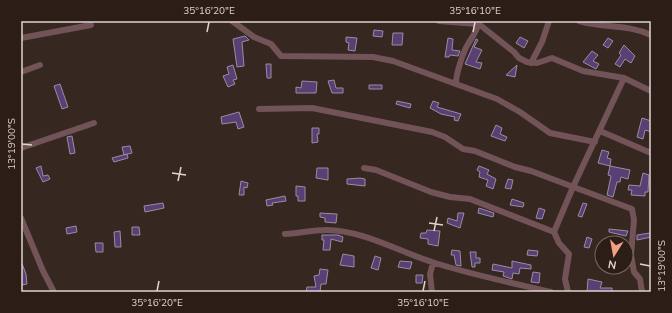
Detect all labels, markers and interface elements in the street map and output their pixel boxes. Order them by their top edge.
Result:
text: 35°16'20"E [183,4,235,17]
text: 35°16'10"E [449,4,501,17]
text: 13°19'00"S [5,118,18,170]
north arrow [594,235,634,275]
text: 13°19'00"S [655,240,668,292]
text: N [607,257,618,272]
text: 35°16'20"E [131,296,183,309]
text: 35°16'10"E [397,296,449,309]

